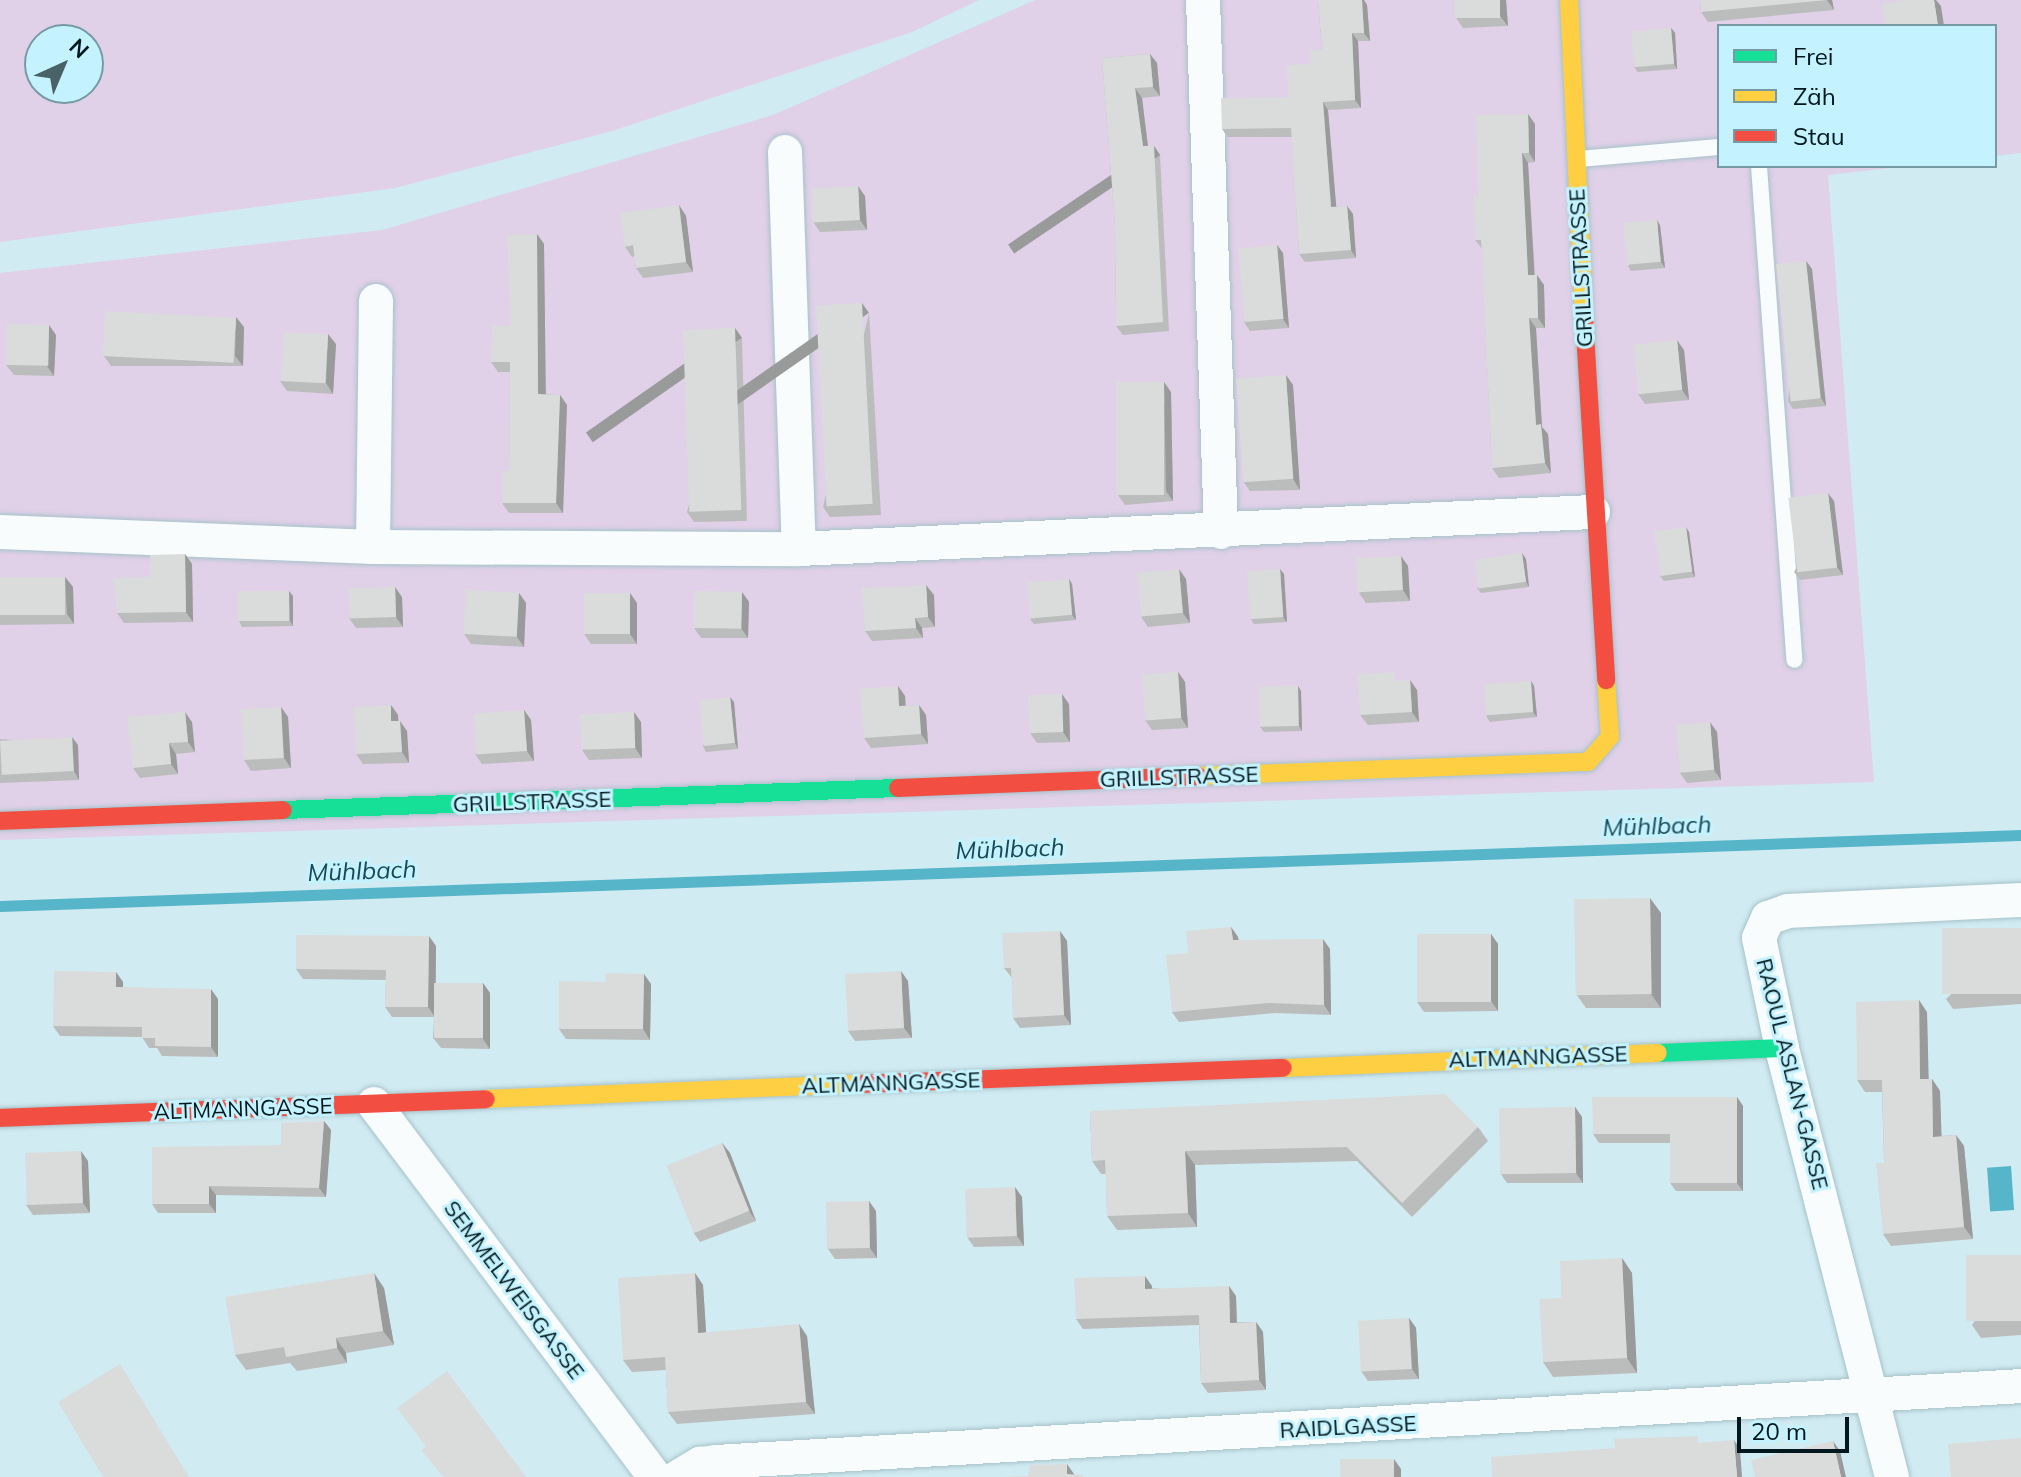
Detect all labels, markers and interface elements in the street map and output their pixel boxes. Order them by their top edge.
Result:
north arrow [24,24,104,104]
legend [1717,24,1997,168]
text: N [64,32,95,64]
text: Frei [1793,41,1834,71]
text: Zäh [1793,81,1836,111]
text: Stau [1793,121,1845,151]
street label: GRILLSTRASSE [1564,188,1598,348]
street label: GRILLSTRASSE [1099,761,1259,793]
street label: GRILLSTRASSE [452,786,612,818]
water label: Mühlbach [1602,810,1712,842]
water label: Mühlbach [955,833,1065,865]
water label: Mühlbach [307,855,417,887]
street label: RAOUL ASLAN-GASSE [1750,956,1834,1192]
street label: ALTMANNGASSE [1448,1041,1628,1073]
street label: ALTMANNGASSE [801,1067,981,1099]
street label: ALTMANNGASSE [153,1093,333,1125]
street label: SEMMELWEISGASSE [438,1196,590,1384]
scale bar [1741,1401,1853,1451]
street label: RAIDLGASSE [1279,1410,1417,1444]
text: 20 m [1751,1416,1807,1446]

